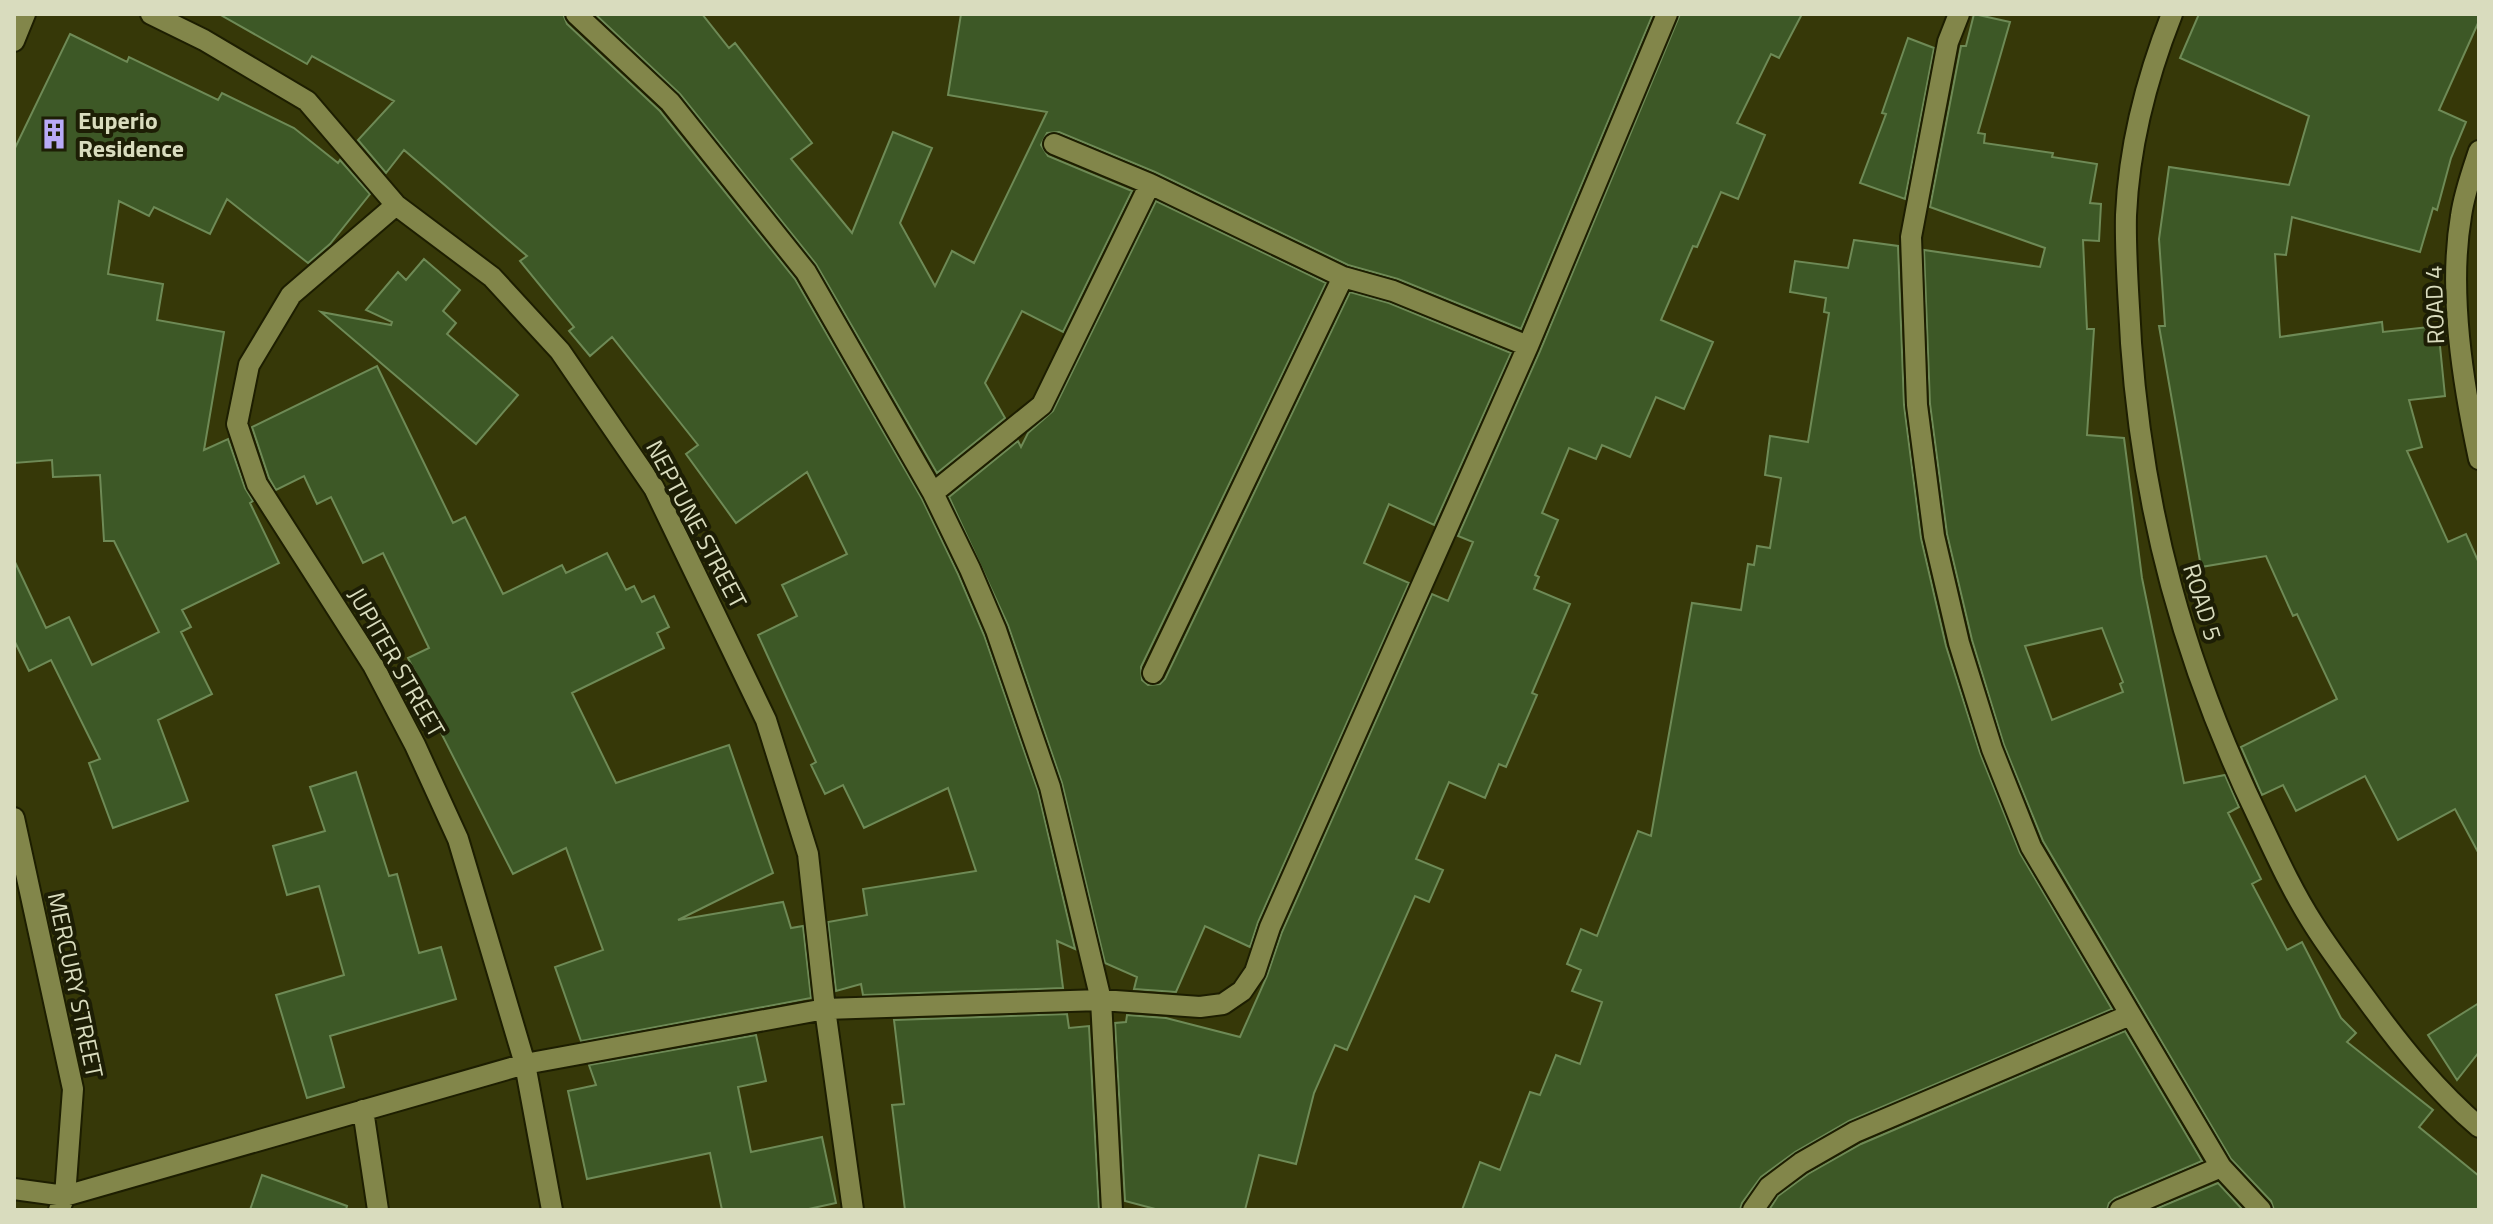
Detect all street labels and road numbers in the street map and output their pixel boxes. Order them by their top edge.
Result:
street label: ROAD 4 [2415,265,2453,345]
street label: NEPTUNE STREET [637,433,757,615]
street label: ROAD 5 [2174,559,2232,645]
street label: JUPITER STREET [339,580,455,744]
street label: MERCURY STREET [39,889,113,1081]

